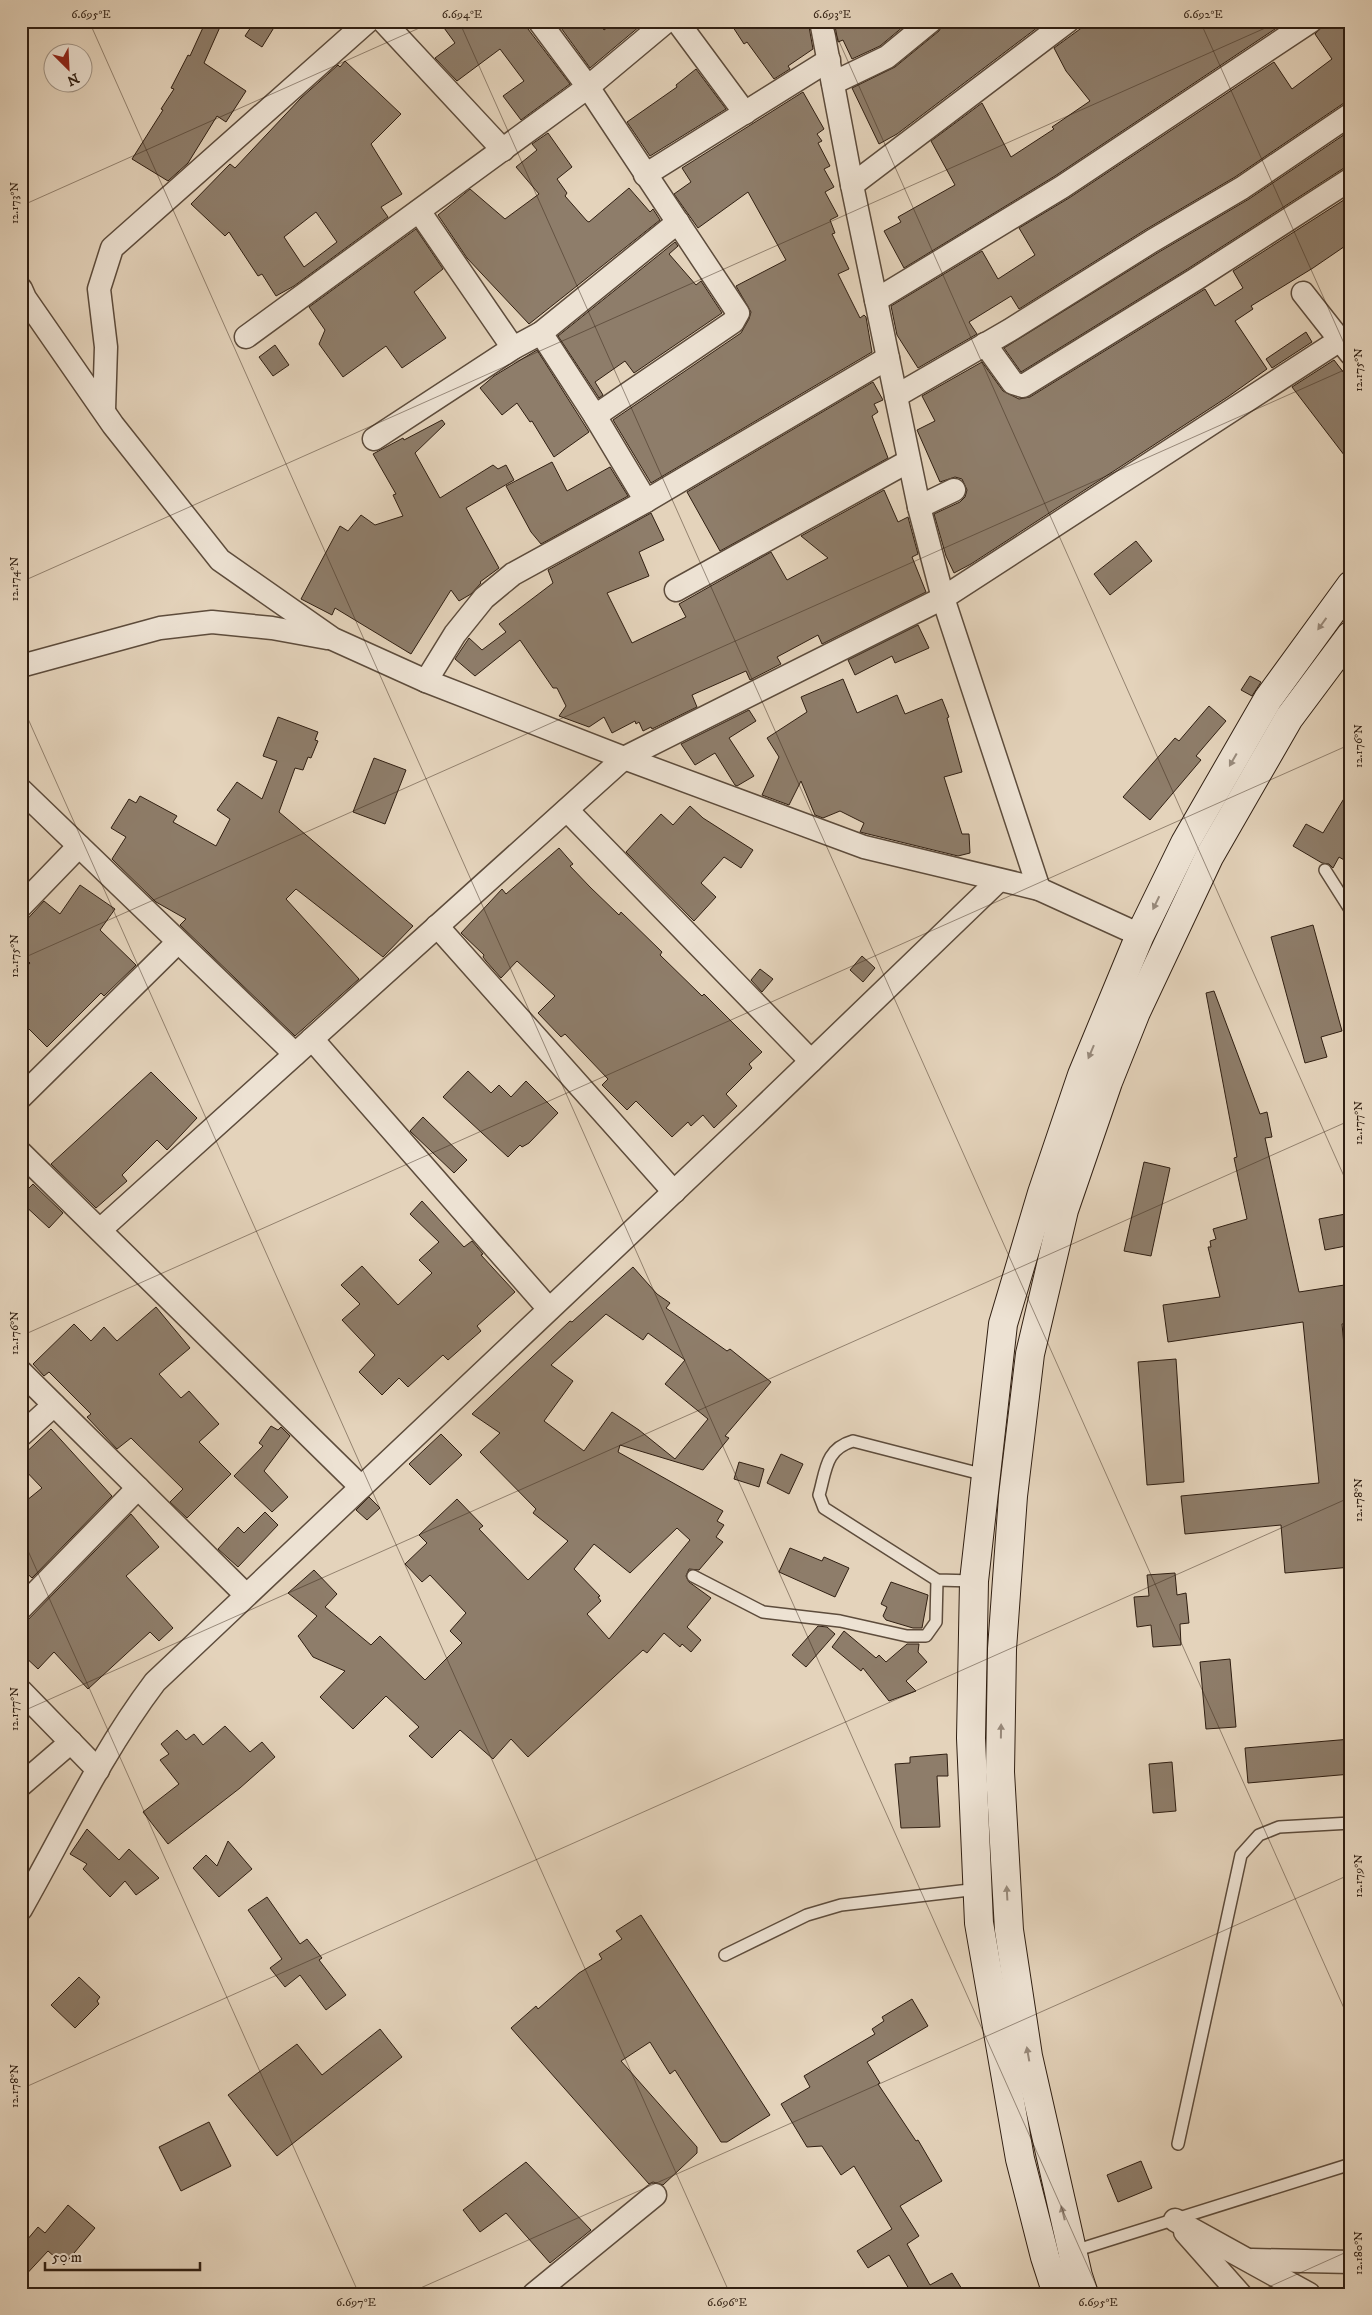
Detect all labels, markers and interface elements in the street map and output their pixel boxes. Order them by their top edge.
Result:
text: 6.695°E [71,7,111,22]
text: 6.694°E [442,7,483,22]
text: 6.693°E [813,7,852,22]
text: 6.692°E [1183,7,1223,22]
north arrow [42,42,92,92]
text: N [64,68,82,90]
text: 12.173°N [7,182,22,224]
text: 12.175°N [1351,348,1366,392]
text: 12.174°N [7,557,22,601]
one-way arrow [1317,618,1327,631]
text: 12.176°N [1351,724,1366,768]
one-way arrow [1229,753,1237,767]
one-way arrow [1152,896,1160,910]
text: 12.175°N [7,934,22,978]
one-way arrow [1087,1045,1095,1059]
text: 12.177°N [1351,1101,1366,1145]
text: 12.176°N [7,1311,22,1355]
text: 12.178°N [1351,1478,1366,1522]
text: 12.177°N [7,1687,22,1731]
one-way arrow [997,1723,1005,1739]
text: 12.179°N [1351,1854,1366,1898]
one-way arrow [1002,1885,1010,1901]
one-way arrow [1023,2046,1031,2062]
text: 12.178°N [7,2064,22,2108]
one-way arrow [1059,2205,1067,2220]
text: 12.180°N [1351,2231,1366,2275]
scale bar [45,2240,200,2272]
text: 50 m [52,2248,82,2267]
text: 6.697°E [336,2295,376,2310]
text: 6.696°E [707,2295,747,2310]
text: 6.695°E [1078,2295,1118,2310]

